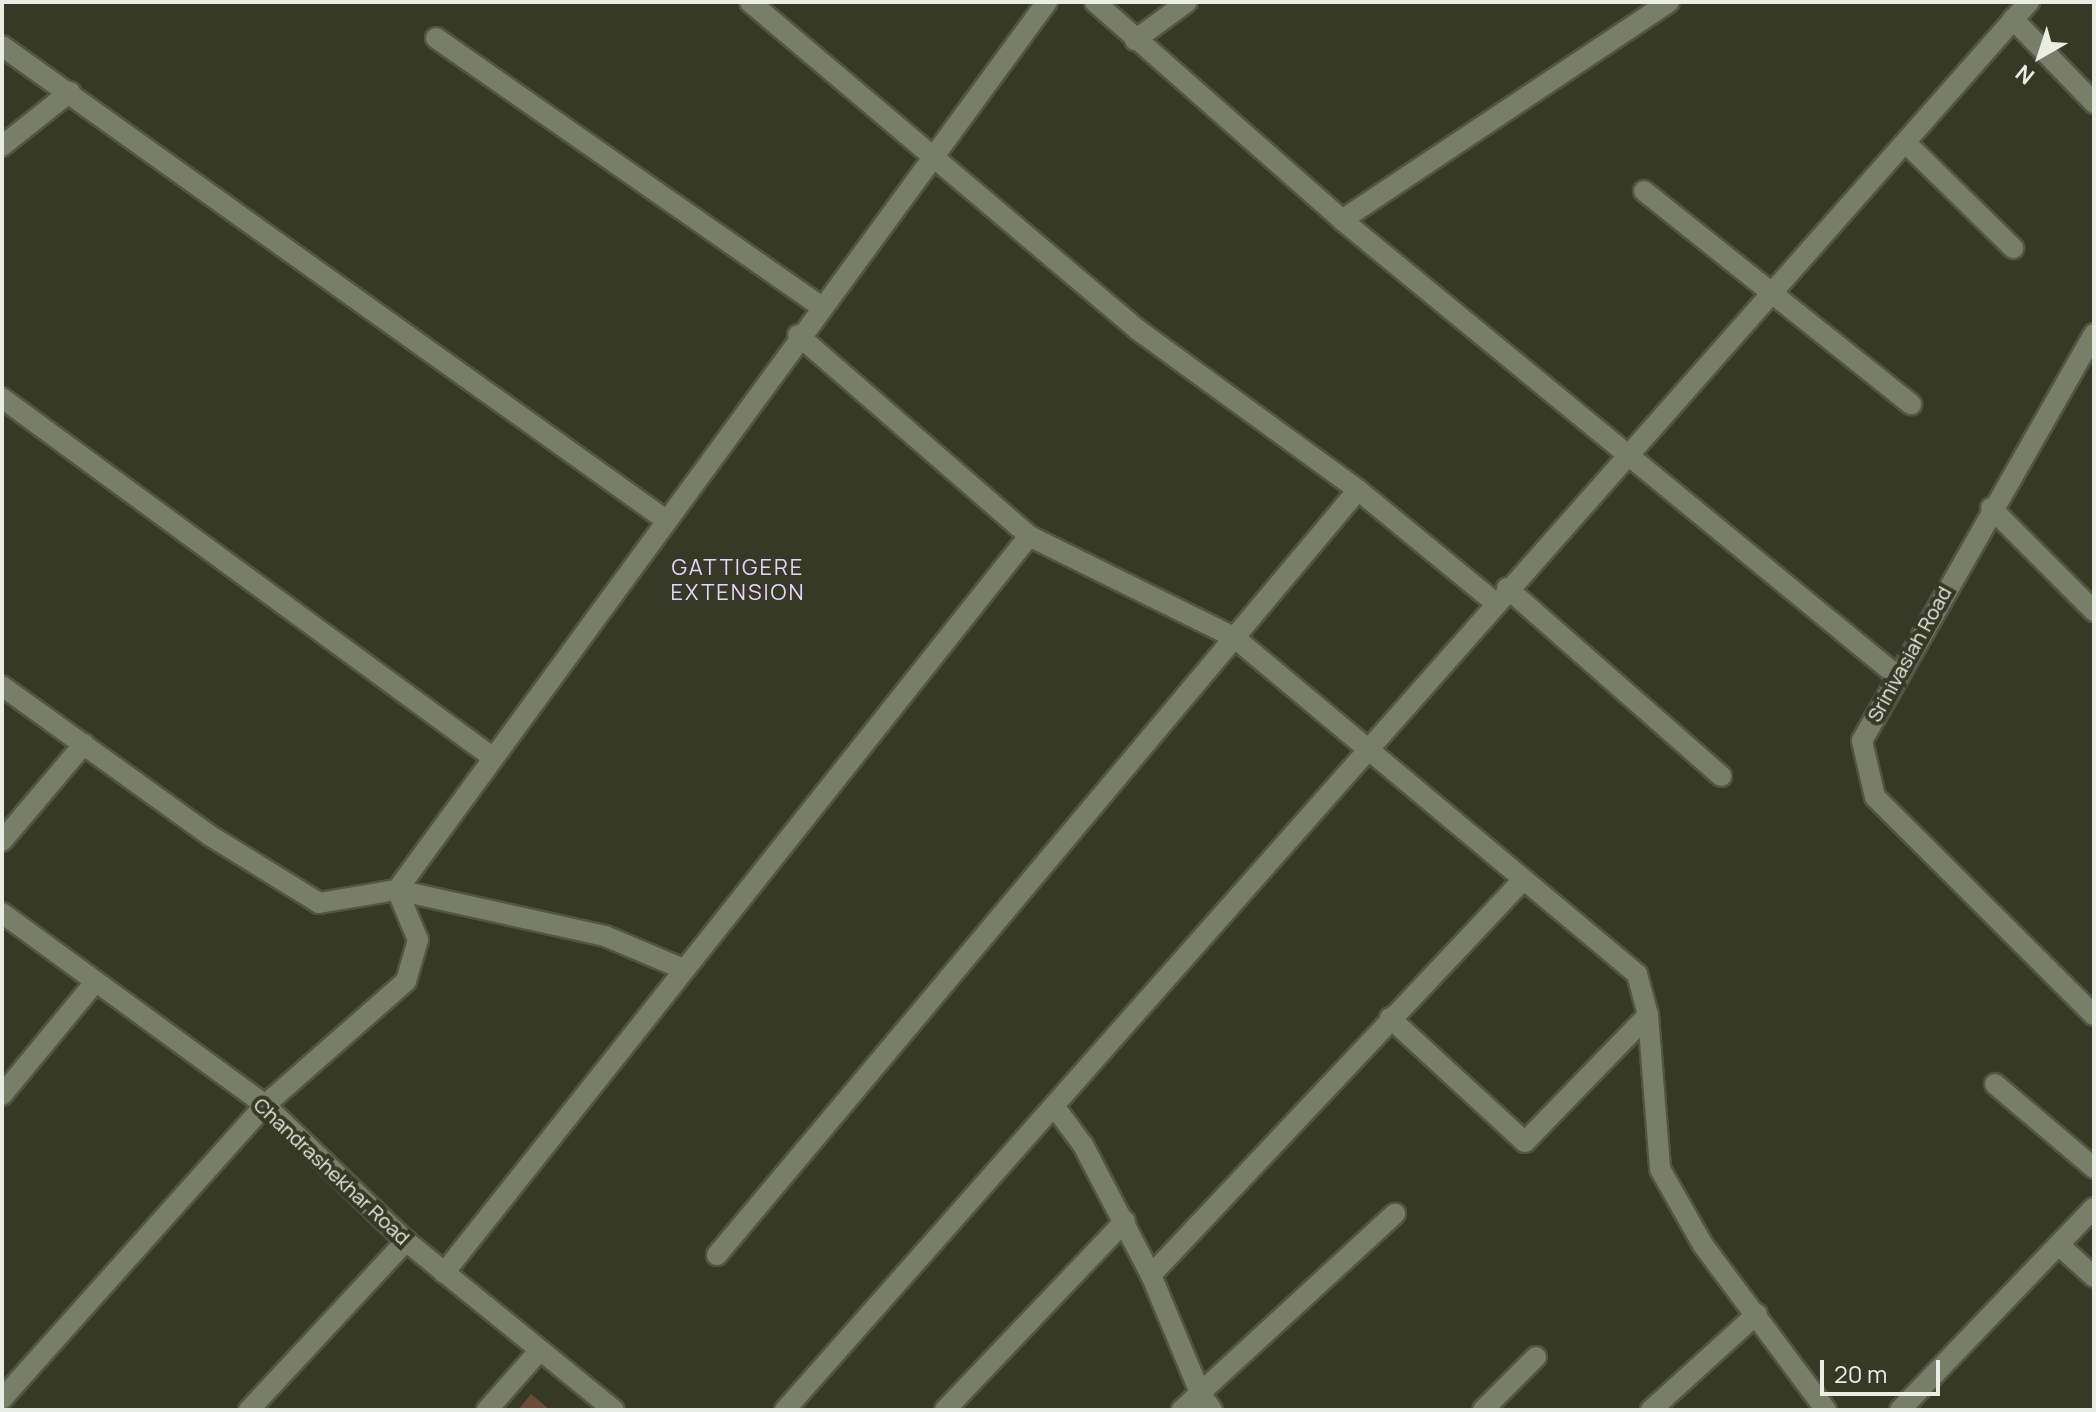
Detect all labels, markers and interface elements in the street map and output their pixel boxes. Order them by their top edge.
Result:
north arrow [2000,16,2080,96]
text: N [2009,58,2040,91]
district label: GATTIGERE EXTENSION [670,554,806,606]
street label: Srinivasiah Road [1862,582,1956,726]
street label: Chandrashekhar Road [249,1092,415,1250]
scale bar [1824,1344,1944,1394]
text: 20 m [1834,1357,1887,1390]

